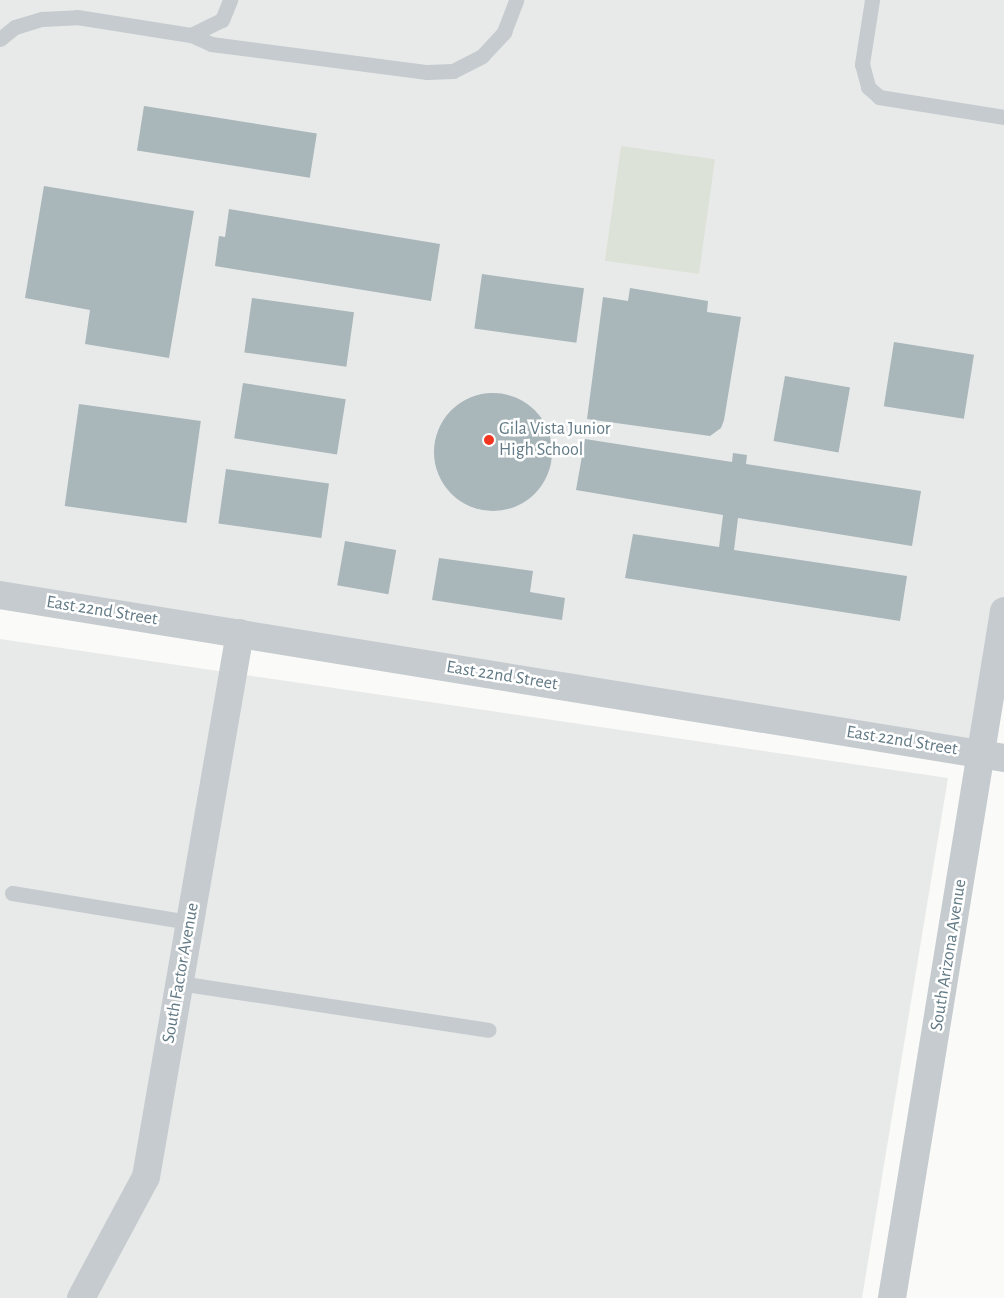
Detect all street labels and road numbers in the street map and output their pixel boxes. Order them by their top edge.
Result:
street label: East 22nd Street [45,592,159,630]
street label: East 22nd Street [445,657,559,695]
street label: East 22nd Street [845,722,959,760]
street label: South Arizona Avenue [926,878,972,1032]
street label: South Factor Avenue [158,901,204,1045]

